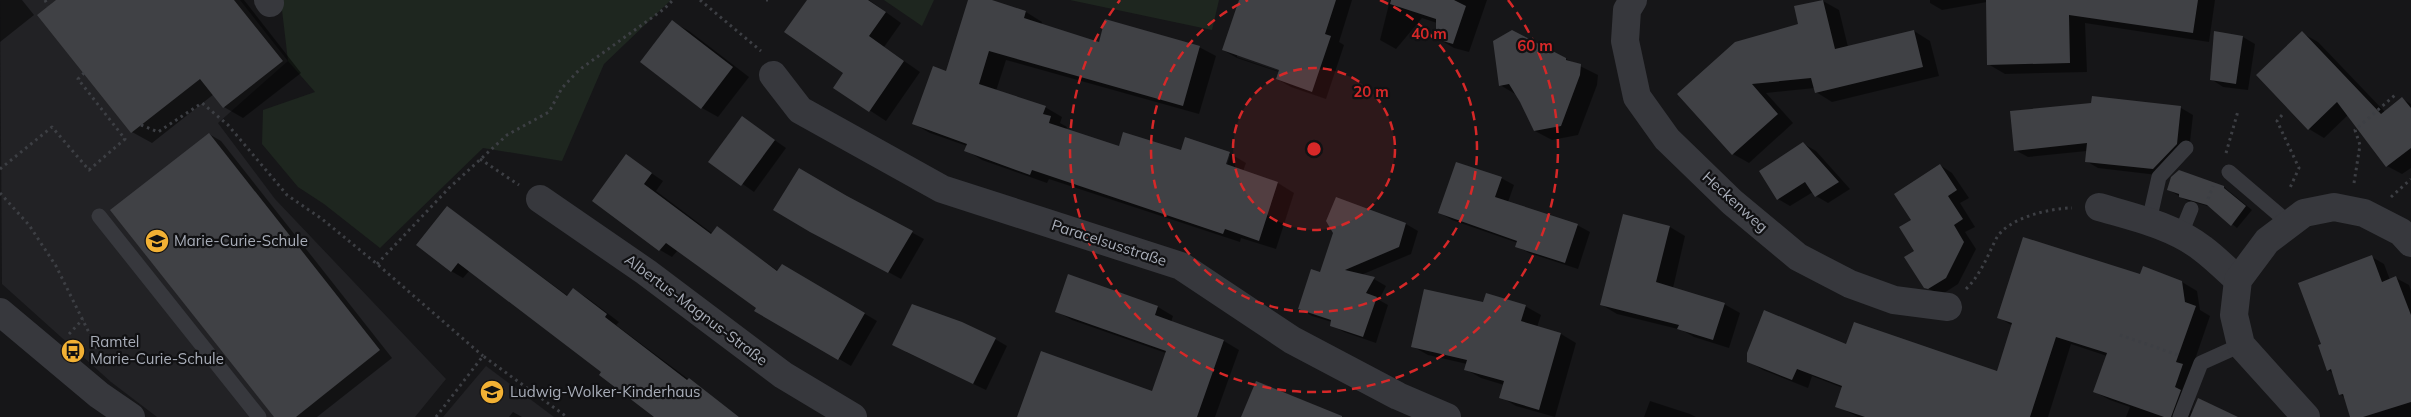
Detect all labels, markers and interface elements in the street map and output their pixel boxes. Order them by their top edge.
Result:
text: 40 m [1411,24,1447,43]
text: 60 m [1517,36,1553,55]
text: 20 m [1353,82,1389,101]
centre of rings [1305,140,1323,158]
street label: Heckenweg [1699,167,1772,236]
street label: Paracelsusstraße [1049,215,1169,270]
school or university icon: Marie-Curie-Schule [144,228,170,254]
place label: Marie-Curie-Schule [174,231,308,250]
street label: Albertus-Magnus-Straße [621,250,771,370]
place label: Ramtel Marie-Curie-Schule [90,332,224,368]
bus stop icon: Ramtel Marie-Curie-Schule [60,338,86,364]
school or university icon: Ludwig-Wolker-Kinderhaus [479,379,505,405]
place label: Ludwig-Wolker-Kinderhaus [510,382,701,401]

